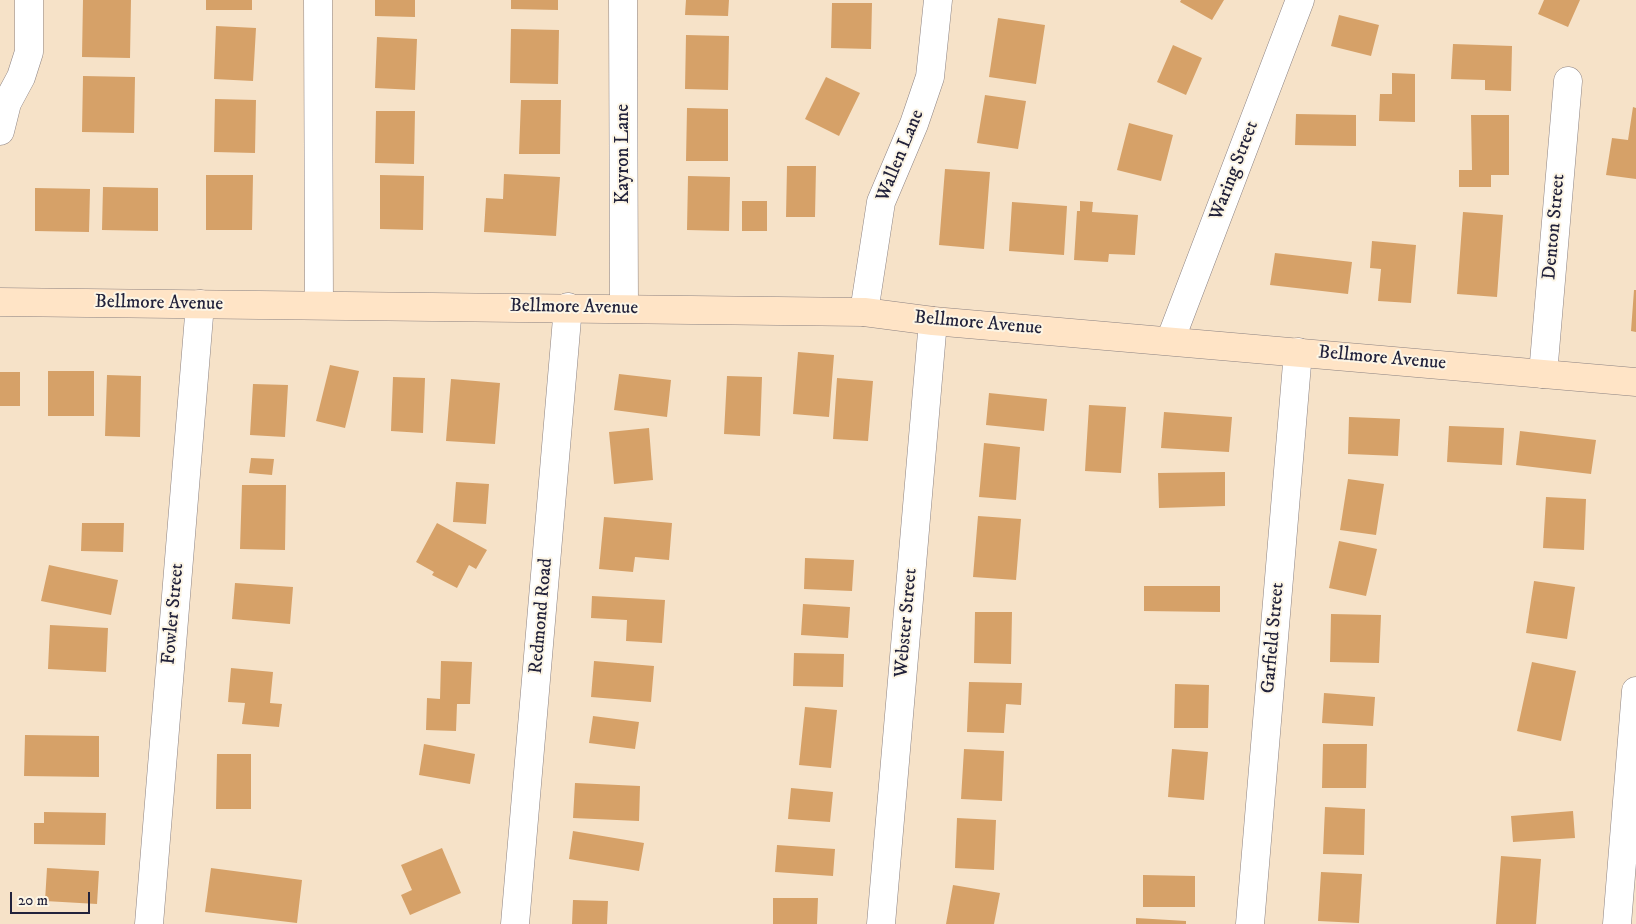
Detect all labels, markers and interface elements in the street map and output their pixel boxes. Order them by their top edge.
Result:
street label: Kayron Lane [613,104,635,204]
street label: Wallen Lane [872,107,930,205]
street label: Waring Street [1206,118,1264,224]
street label: Denton Street [1539,173,1571,281]
street label: Bellmore Avenue [95,291,223,317]
street label: Bellmore Avenue [510,295,638,321]
street label: Bellmore Avenue [913,307,1043,341]
street label: Bellmore Avenue [1317,342,1447,376]
street label: Redmond Road [526,557,558,675]
street label: Fowler Street [158,562,190,666]
street label: Webster Street [891,567,923,679]
street label: Garfield Street [1258,582,1290,694]
scale bar [12,882,92,914]
text: 20 m [18,891,48,910]

